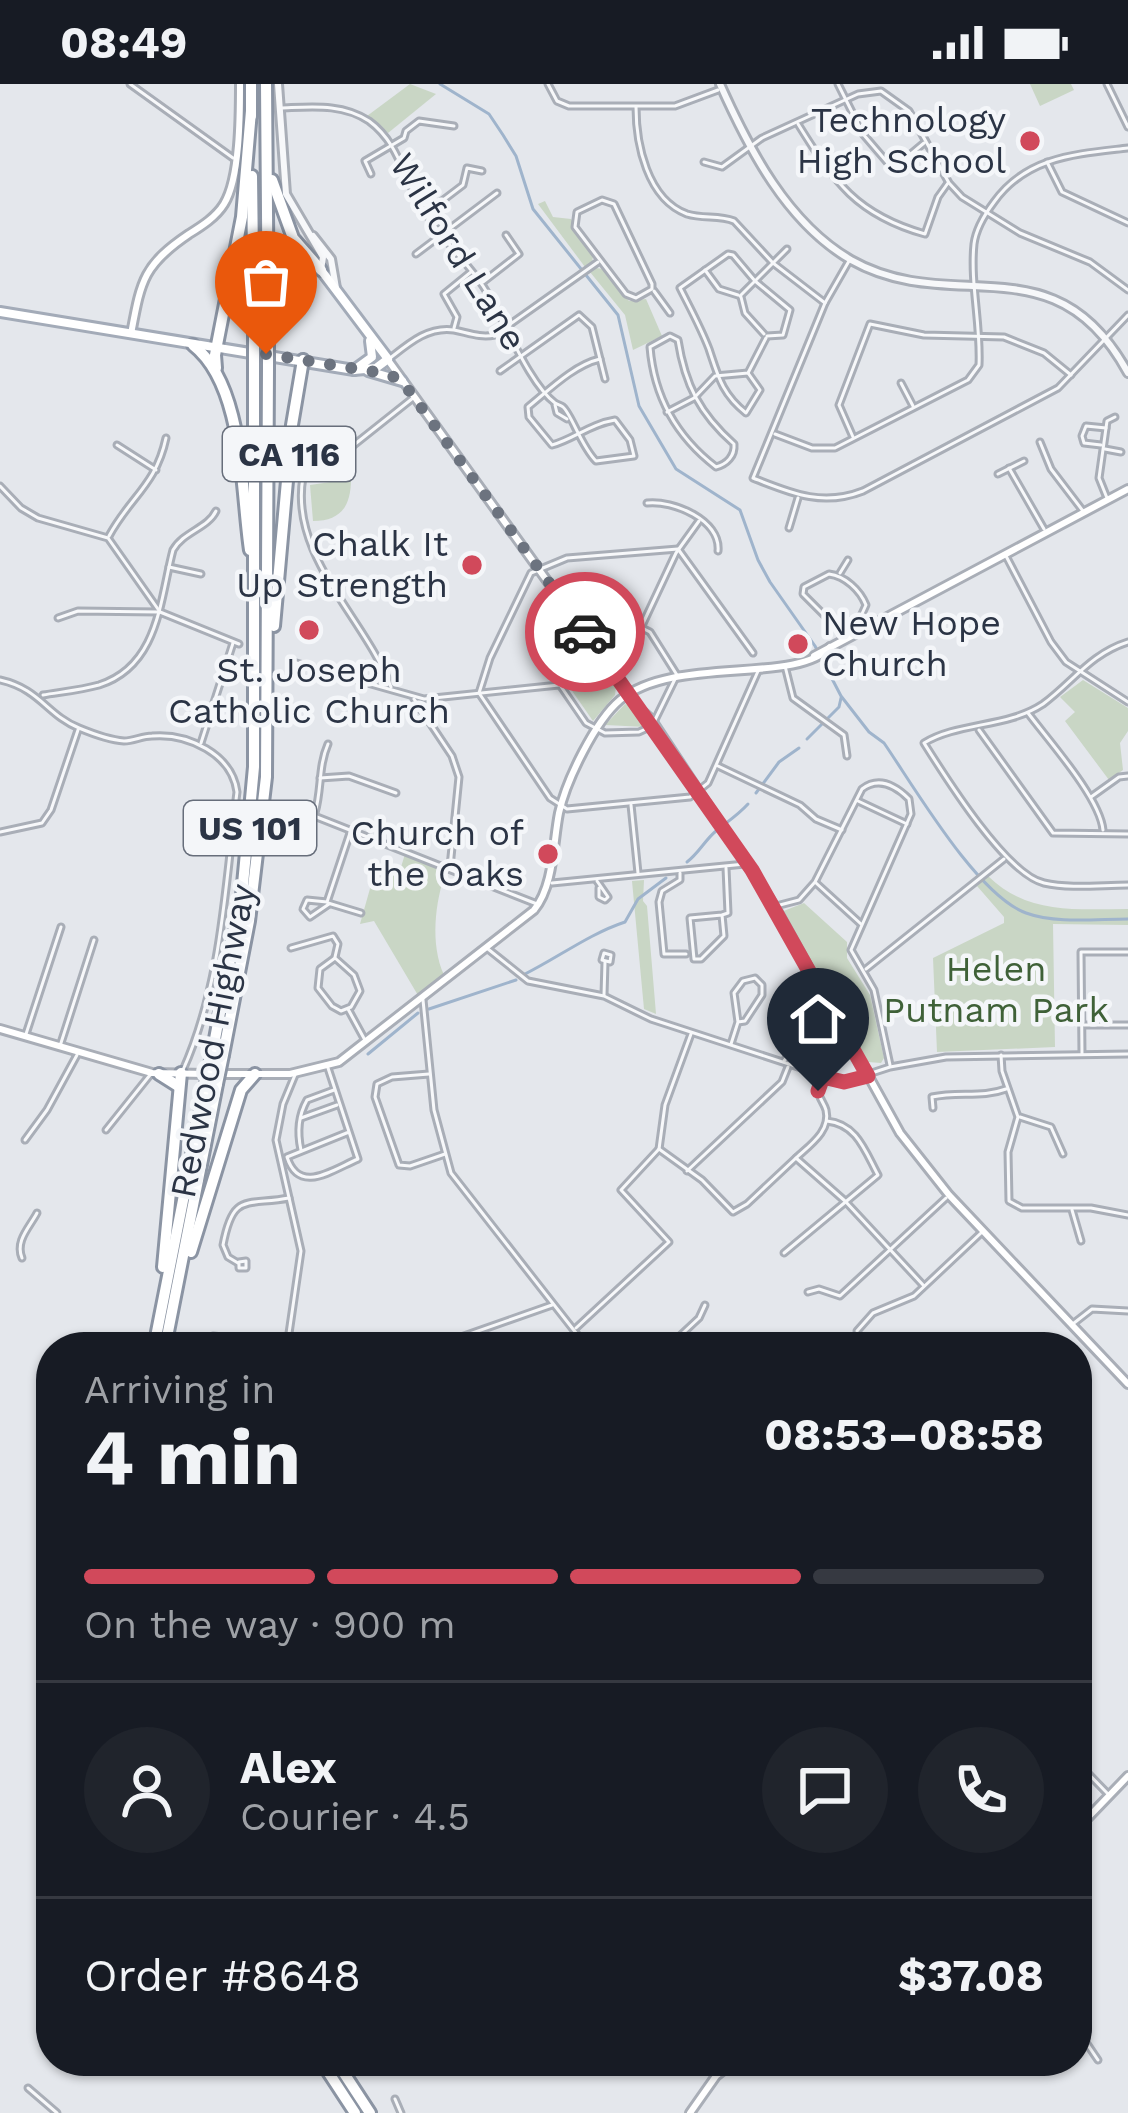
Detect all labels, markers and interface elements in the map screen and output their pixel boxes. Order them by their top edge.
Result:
text: 08:49 [60,16,188,69]
place label: Technology High School [797,99,1006,182]
marker: Technology High School [1017,128,1043,154]
street label: Wilford Lane [381,146,535,358]
pin [215,231,317,354]
icon: bag [233,249,299,315]
road number: CA 116 [223,427,355,481]
place label: Chalk It Up Strength [236,523,448,606]
marker: Chalk It Up Strength [459,552,485,578]
courier [525,572,645,692]
icon: car [552,599,618,665]
place label: New Hope Church [822,602,1001,685]
marker: St. Joseph Catholic Church [296,617,322,643]
marker: New Hope Church [785,631,811,657]
place label: St. Joseph Catholic Church [168,649,450,732]
road number: US 101 [184,801,316,855]
place label: Church of the Oaks [351,812,524,895]
marker: Church of the Oaks [535,841,561,867]
street label: Redwood Highway [162,880,264,1202]
park label: Helen Putnam Park [883,948,1109,1031]
pin [767,968,869,1091]
icon: home [785,986,851,1052]
text: Arriving in [84,1367,275,1412]
text: 08:53–08:58 [764,1408,1044,1461]
text: 4 min [84,1411,301,1503]
text: On the way · 900 m [84,1602,456,1647]
button: person [84,1727,210,1853]
button: chat [762,1727,888,1853]
button: phone [918,1727,1044,1853]
text: Alex [240,1741,337,1794]
text: Courier · 4.5 [240,1794,470,1839]
text: Order #8648 [84,1949,361,2002]
text: $37.08 [898,1949,1044,2002]

